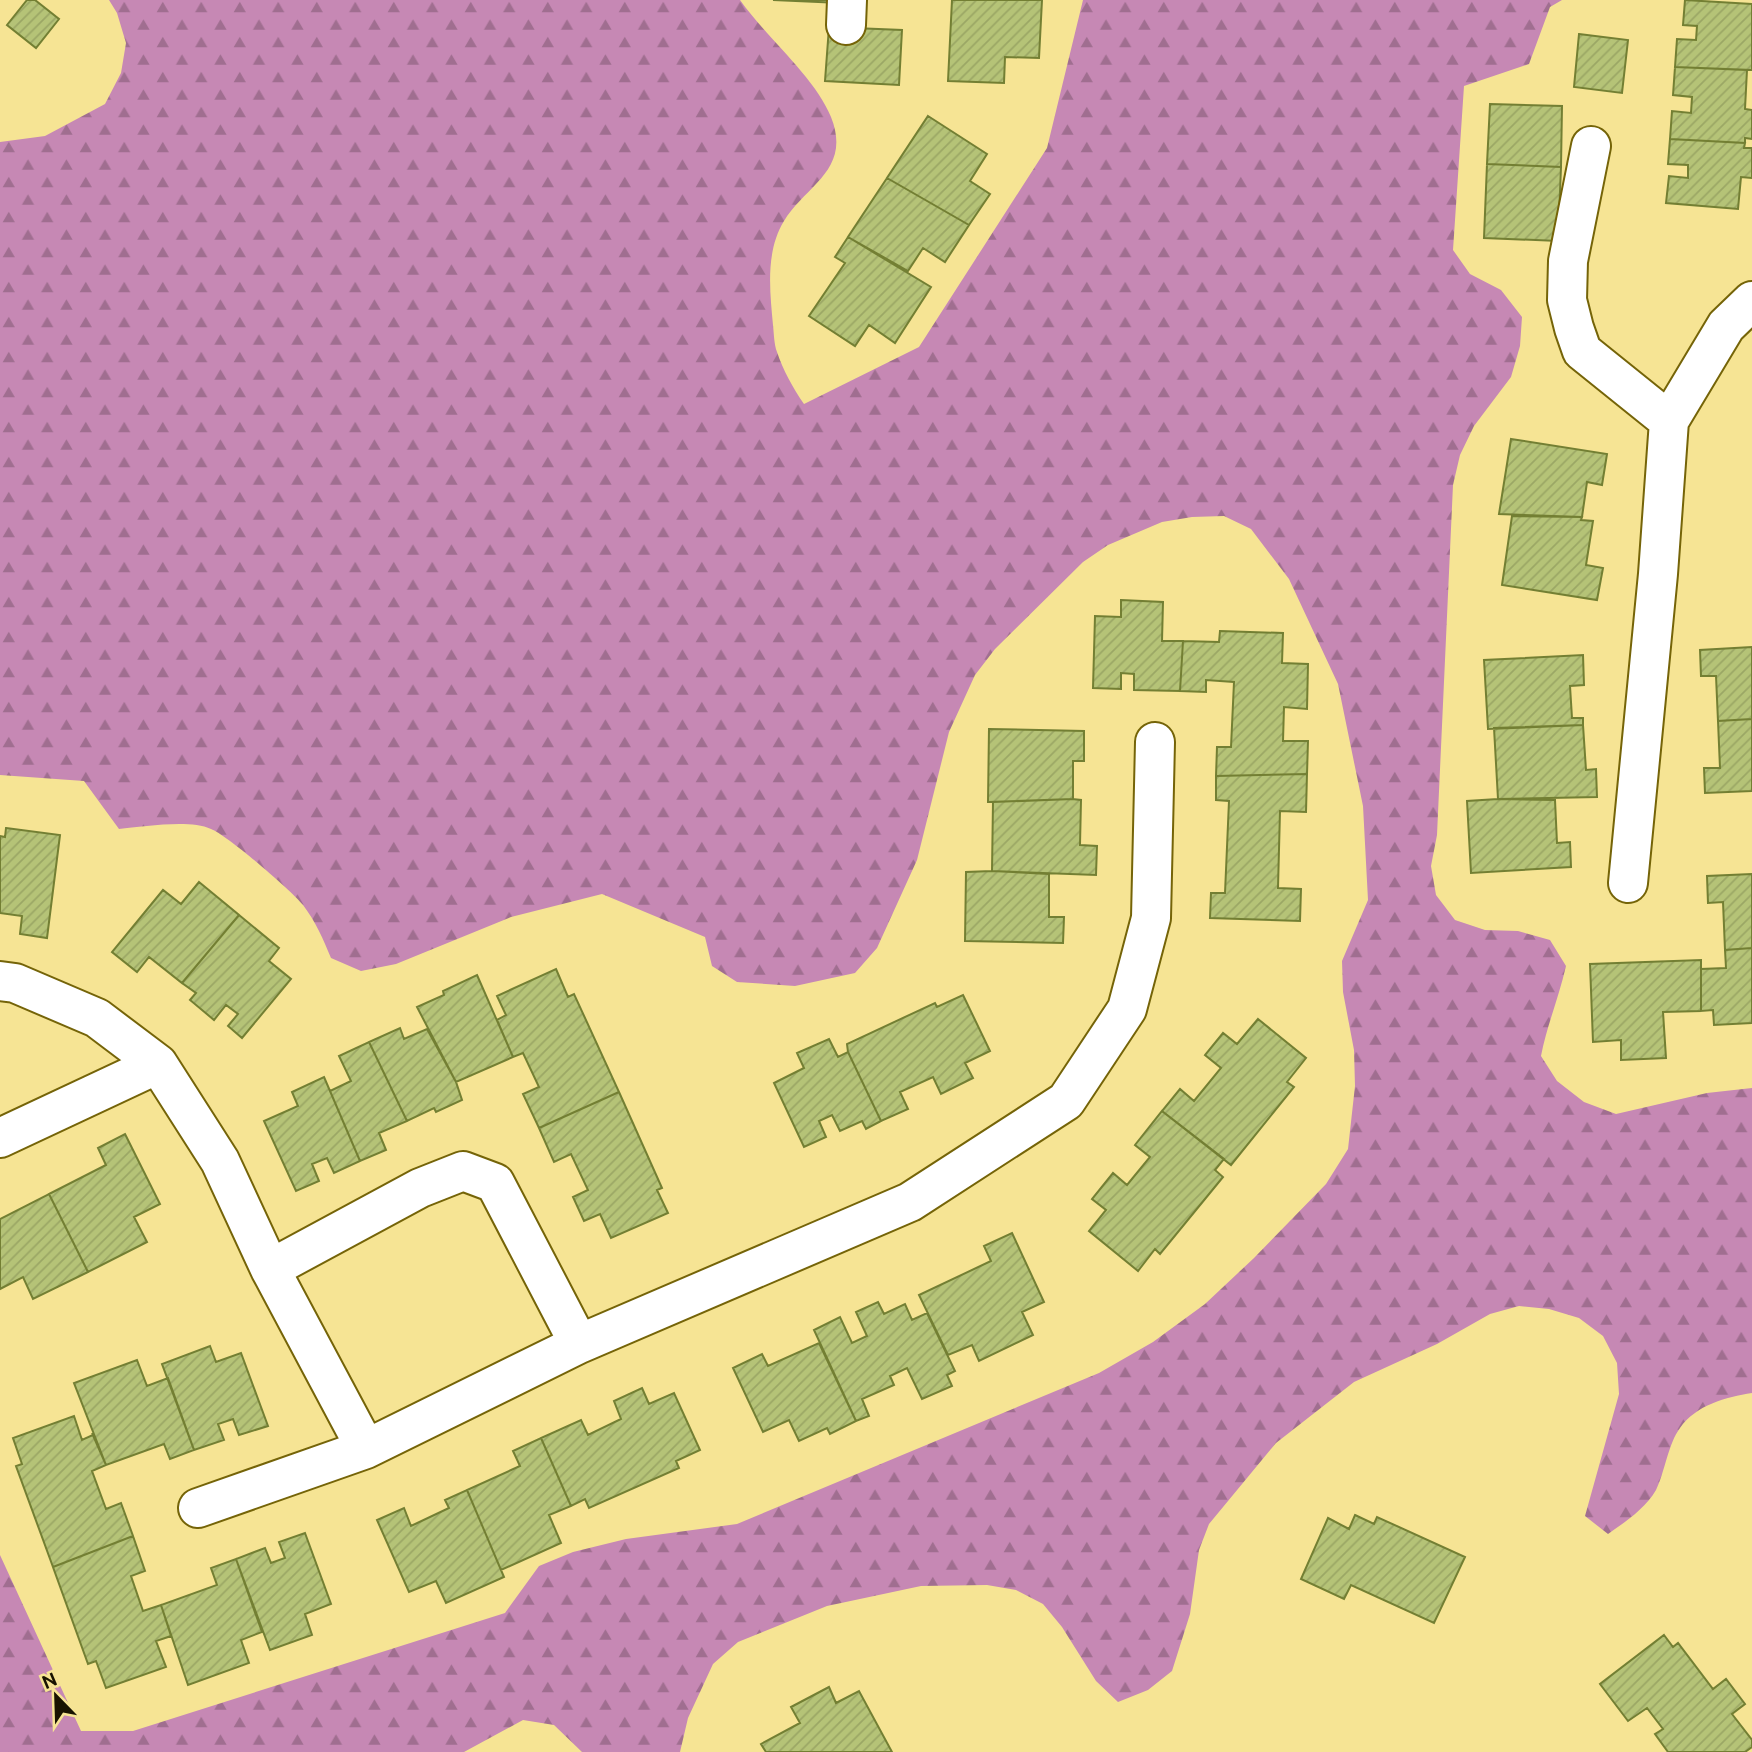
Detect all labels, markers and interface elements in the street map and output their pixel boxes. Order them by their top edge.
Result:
north arrow [21,1661,91,1731]
text: N [39,1667,60,1693]

